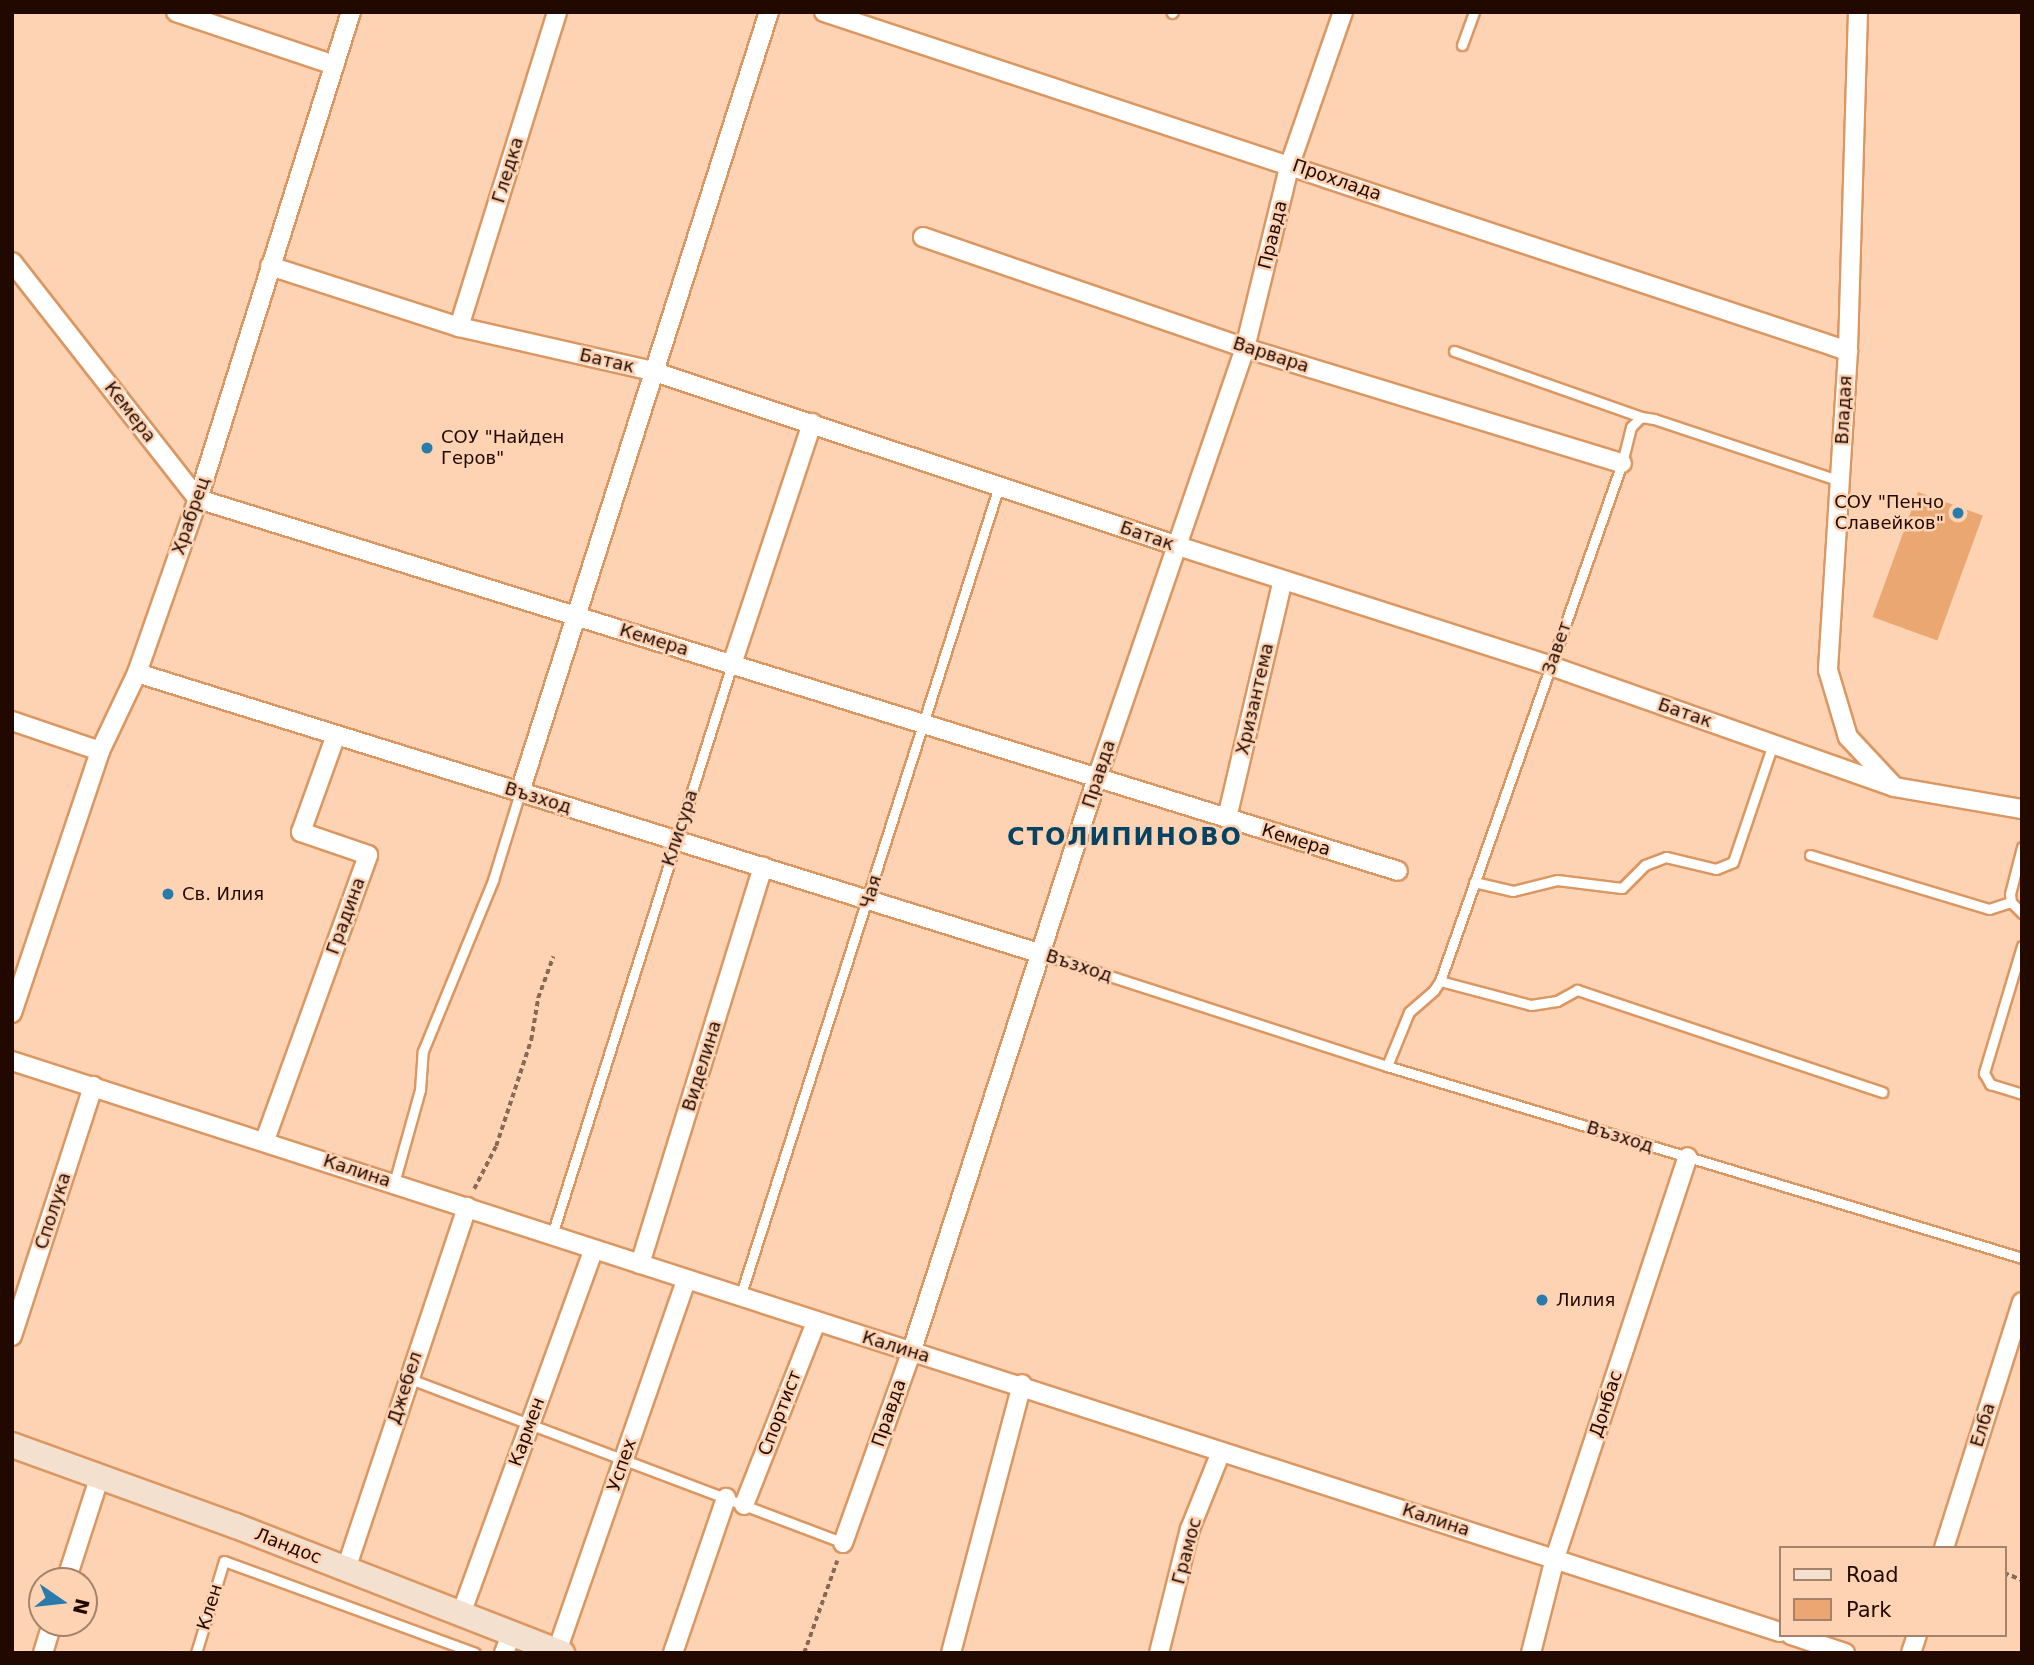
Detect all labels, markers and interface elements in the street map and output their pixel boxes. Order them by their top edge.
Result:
street label: Гледка [488,134,528,206]
street label: Прохлада [1290,155,1384,205]
street label: Правда [1254,198,1292,272]
street label: Варвара [1230,333,1312,377]
street label: Батак [577,344,637,378]
street label: Владая [1831,375,1857,445]
street label: Кемера [100,377,160,447]
place label: СОУ "Найден Геров" [441,427,564,470]
marker: СОУ "Найден Геров" [419,440,435,456]
street label: Храбрец [168,474,214,558]
place label: СОУ "Пенчо Славейков" [1834,492,1944,534]
marker: СОУ "Пенчо Славейков" [1950,505,1966,521]
street label: Батак [1117,517,1177,555]
street label: Кемера [617,619,691,661]
street label: Завет [1538,619,1576,677]
street label: Хризантема [1232,641,1278,757]
street label: Батак [1655,694,1715,732]
street label: Правда [1078,737,1120,811]
street label: Възход [502,778,574,818]
street label: Клисура [658,787,702,869]
street label: Кемера [1259,819,1333,861]
district label: СТОЛИПИНОВО [1008,824,1242,852]
street label: Чая [856,872,886,912]
street label: Градина [322,875,370,957]
place label: Св. Илия [182,883,264,905]
marker: Св. Илия [160,886,176,902]
street label: Възход [1043,945,1115,987]
street label: Виделина [678,1018,726,1114]
street label: Възход [1584,1117,1656,1157]
street label: Калина [320,1150,394,1192]
street label: Сполука [30,1170,76,1252]
place label: Лилия [1556,1289,1615,1311]
marker: Лилия [1534,1292,1550,1308]
street label: Калина [859,1326,933,1368]
street label: Джебел [383,1349,427,1427]
street label: Спортист [754,1367,806,1459]
street label: Донбас [1585,1368,1627,1440]
street label: Правда [867,1376,911,1450]
street label: Кармен [505,1395,549,1469]
street label: Елба [1966,1400,2000,1450]
street label: Успех [603,1436,641,1494]
street label: Калина [1399,1499,1473,1541]
street label: Грамос [1168,1515,1206,1587]
street label: Ландос [252,1523,324,1569]
legend [1778,1546,2006,1637]
text: Road [1846,1563,1899,1587]
north arrow [28,1567,98,1637]
street label: Клен [193,1581,227,1633]
text: N [69,1596,94,1617]
text: Park [1846,1598,1891,1622]

